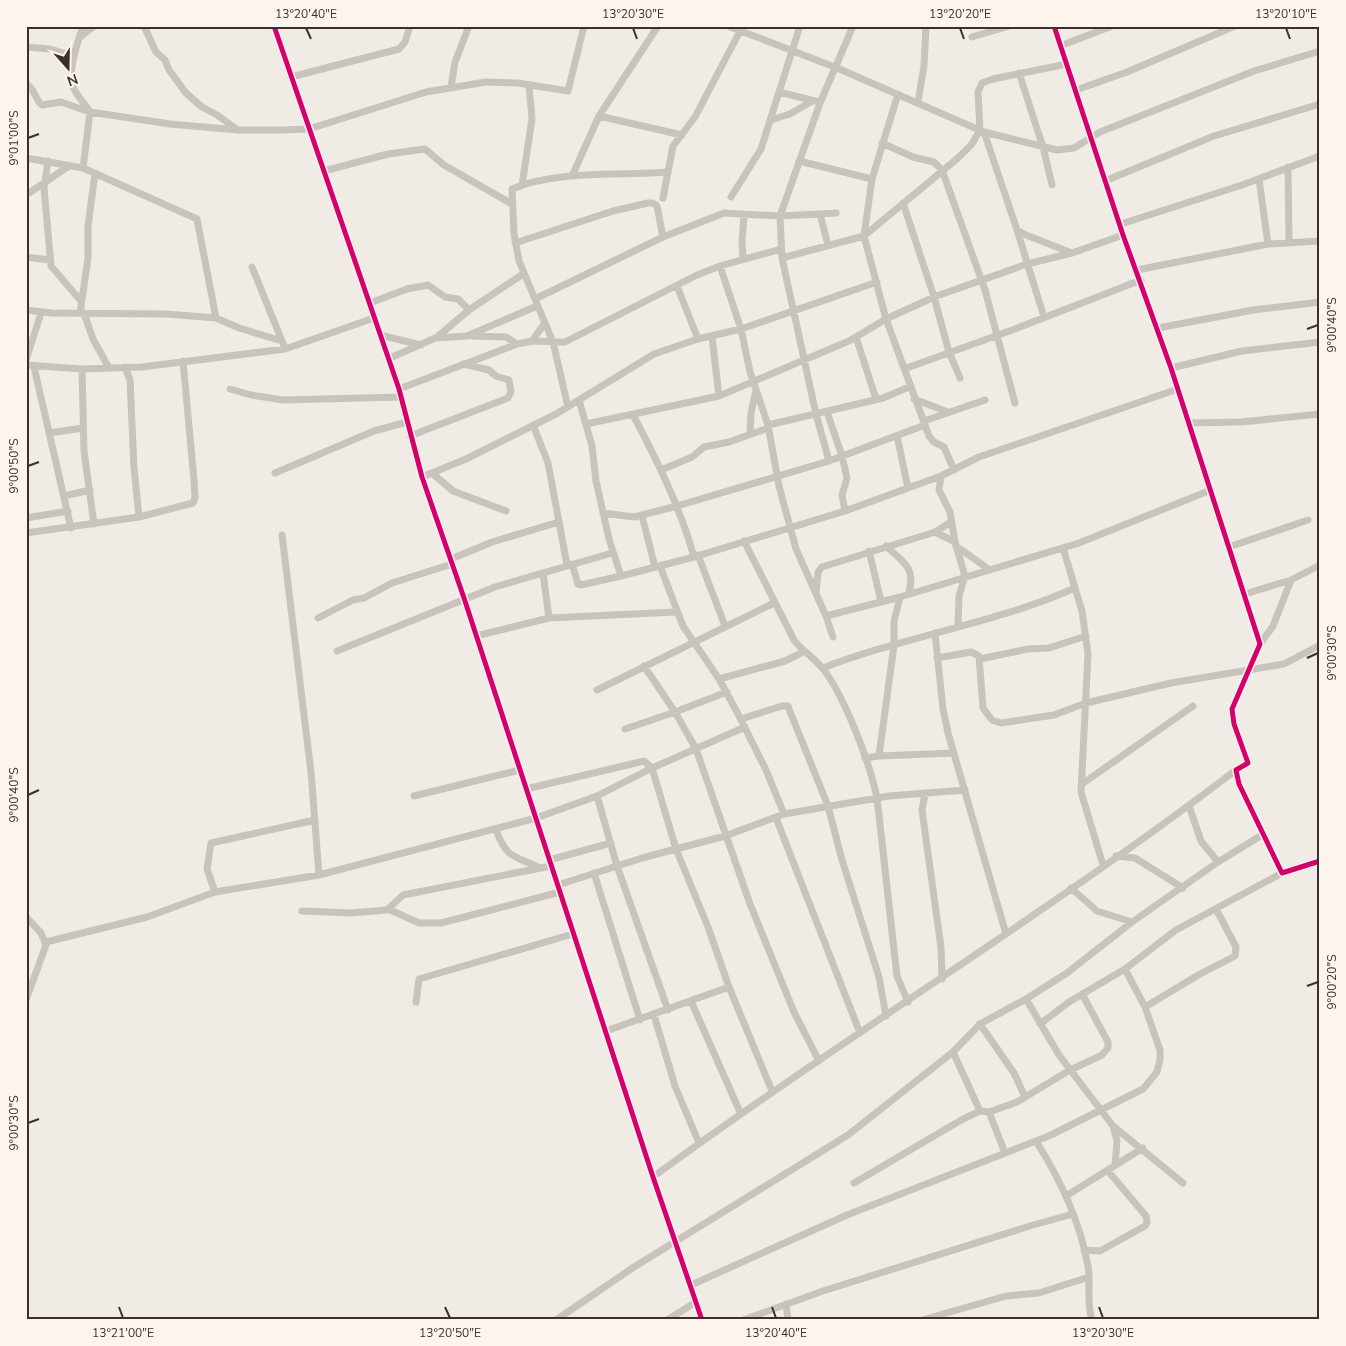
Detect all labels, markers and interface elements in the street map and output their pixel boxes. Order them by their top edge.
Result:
text: 13°20'40"E [275,6,337,22]
text: 13°20'30"E [602,6,664,22]
text: 13°20'20"E [929,6,991,22]
text: 13°20'10"E [1255,6,1317,22]
north arrow [42,42,92,92]
text: N [64,69,80,90]
text: 9°01'00"S [6,110,22,166]
text: 9°00'40"S [1324,297,1340,353]
text: 9°00'50"S [6,438,22,494]
text: 9°00'30"S [1324,625,1340,681]
text: 9°00'40"S [6,767,22,823]
text: 9°00'20"S [1324,954,1340,1010]
text: 9°00'30"S [6,1095,22,1151]
text: 13°21'00"E [92,1325,154,1341]
text: 13°20'50"E [419,1325,481,1341]
text: 13°20'40"E [745,1325,807,1341]
text: 13°20'30"E [1072,1325,1134,1341]

